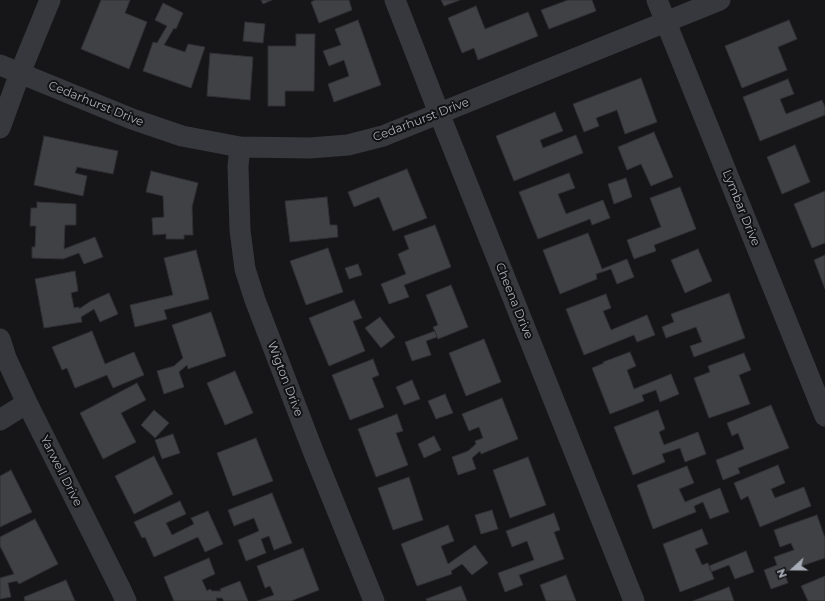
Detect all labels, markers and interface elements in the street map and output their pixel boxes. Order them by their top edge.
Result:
street label: Cedarhurst Drive [46,78,146,130]
street label: Cedarhurst Drive [371,95,471,145]
street label: Lymbar Drive [719,168,763,248]
street label: Cheena Drive [492,261,536,341]
street label: Wigton Drive [264,339,306,419]
street label: Yarwell Drive [37,433,85,509]
north arrow [773,549,813,589]
text: N [774,567,790,580]

